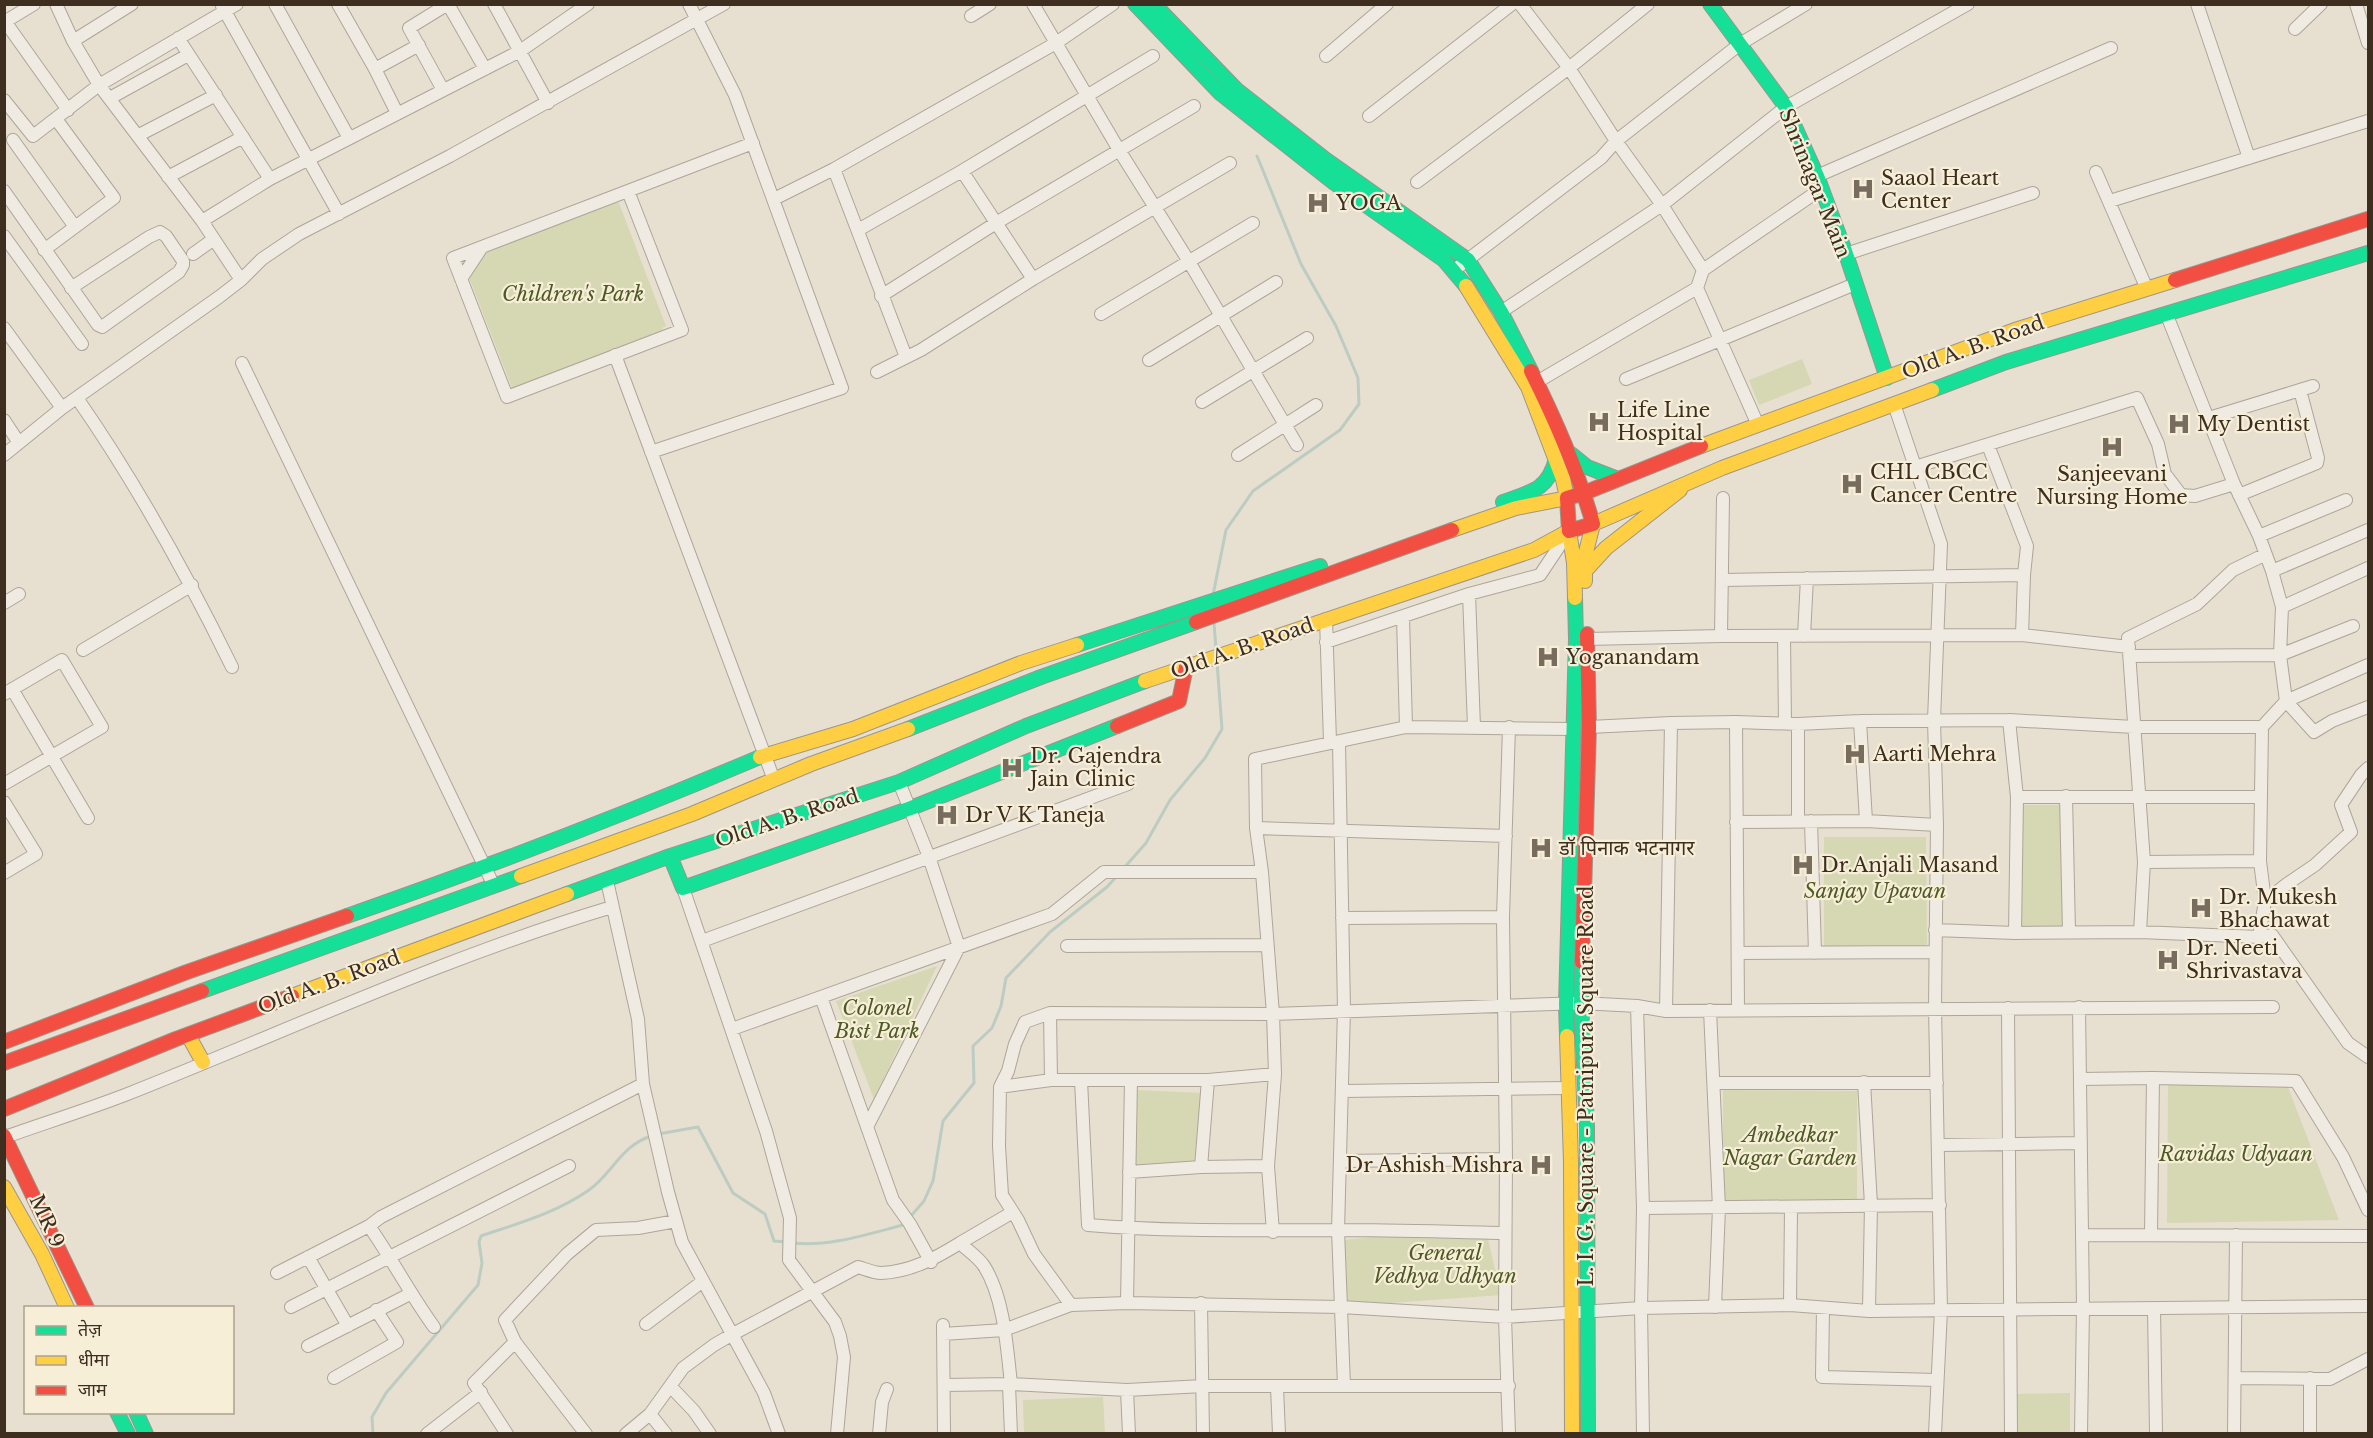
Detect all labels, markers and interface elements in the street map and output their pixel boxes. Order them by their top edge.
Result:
street label: Shrinagar Main [1774,105,1856,261]
place label: Saaol Heart Center [1881,166,1999,213]
hospital icon: Saaol Heart Center [1850,176,1876,202]
hospital icon: YOGA [1305,190,1331,216]
place label: YOGA [1335,191,1402,215]
park label: Children's Park [502,282,644,306]
street label: Old A. B. Road [1899,310,2047,384]
place label: Life Line Hospital [1617,398,1710,445]
hospital icon: Life Line Hospital [1586,409,1612,435]
hospital icon: My Dentist [2166,411,2192,437]
place label: My Dentist [2197,412,2310,436]
hospital icon: Sanjeevani Nursing Home [2099,434,2125,460]
place label: CHL CBCC Cancer Centre [1870,460,2017,507]
place label: Sanjeevani Nursing Home [2036,462,2188,509]
hospital icon: CHL CBCC Cancer Centre [1839,471,1865,497]
street label: Old A. B. Road [1167,612,1317,684]
hospital icon: Yoganandam [1535,644,1561,670]
place label: Yoganandam [1565,645,1700,669]
hospital icon: Aarti Mehra [1842,741,1868,767]
place label: Aarti Mehra [1872,742,1997,766]
place label: Dr. Gajendra Jain Clinic [1027,744,1162,791]
hospital icon: Dr. Gajendra Jain Clinic [999,755,1025,781]
street label: Old A. B. Road [712,783,862,853]
hospital icon: Dr V K Taneja [934,802,960,828]
place label: Dr V K Taneja [965,803,1106,827]
hospital icon: डॉ पिनाक भटनागर [1528,835,1554,861]
place label: डॉ पिनाक भटनागर [1558,836,1695,860]
hospital icon: Dr.Anjali Masand [1790,852,1816,878]
place label: Dr.Anjali Masand [1821,853,1999,877]
park label: Sanjay Upavan [1804,879,1946,903]
street label: L. I. G. Square - Patnipura Square Road [1574,885,1598,1287]
place label: Dr. Mukesh Bhachawat [2219,885,2337,932]
hospital icon: Dr. Mukesh Bhachawat [2188,895,2214,921]
place label: Dr. Neeti Shrivastava [2186,936,2303,983]
street label: Old A. B. Road [255,945,403,1019]
hospital icon: Dr. Neeti Shrivastava [2155,947,2181,973]
park label: Colonel Bist Park [834,996,919,1043]
park label: Ambedkar Nagar Garden [1722,1123,1857,1170]
park label: Ravidas Udyaan [2158,1142,2313,1166]
hospital icon: Dr Ashish Mishra [1528,1152,1554,1178]
place label: Dr Ashish Mishra [1346,1153,1524,1177]
street label: MR 9 [24,1191,70,1251]
park label: General Vedhya Udhyan [1373,1241,1517,1288]
legend [24,1306,234,1414]
text: तेज़ [78,1319,102,1341]
text: धीमा [78,1349,109,1371]
text: जाम [78,1379,108,1401]

